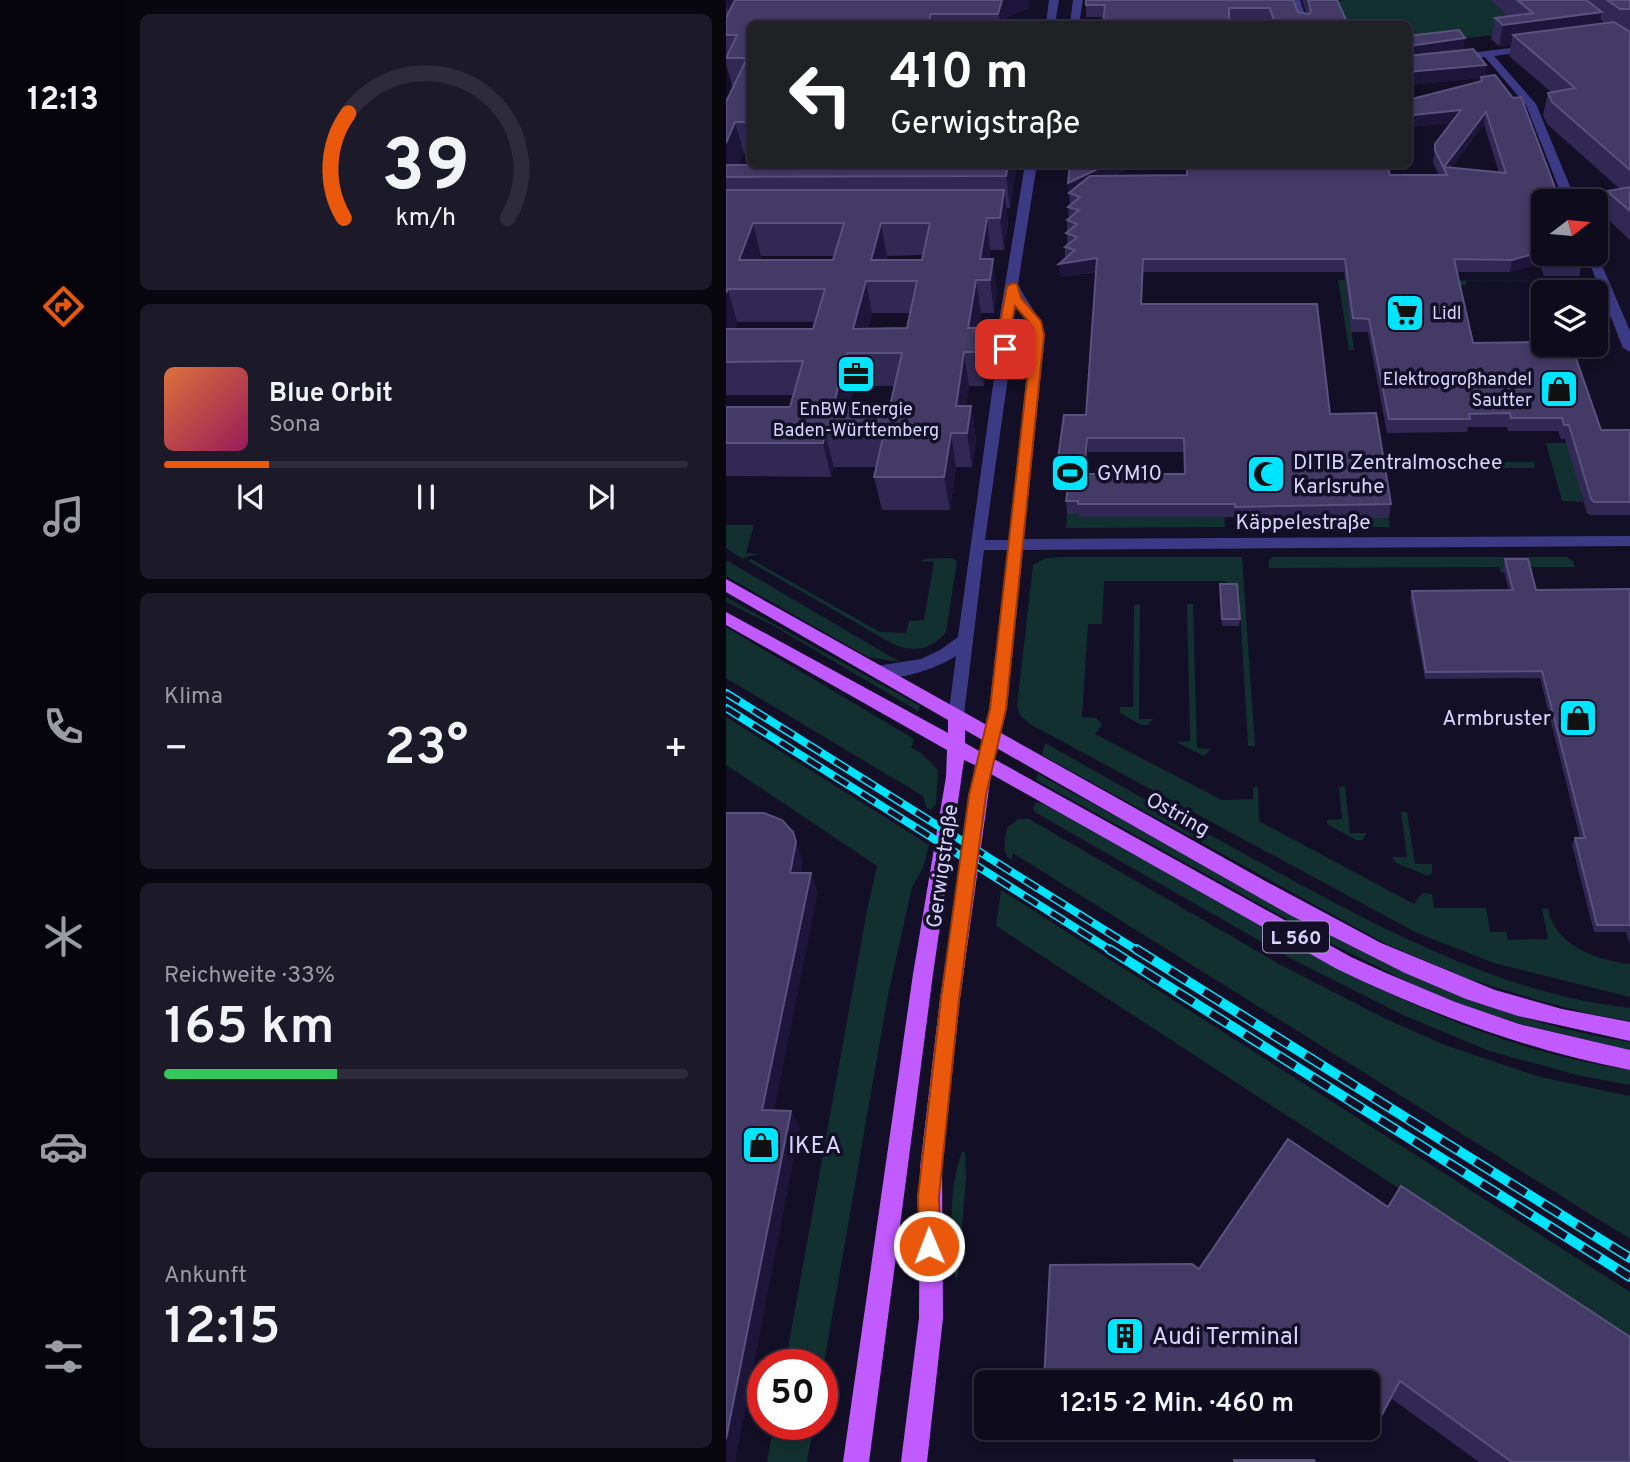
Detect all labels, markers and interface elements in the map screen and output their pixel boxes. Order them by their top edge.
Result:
text: 410 m [890,44,1028,106]
icon: left [775,49,866,140]
text: 12:13 [27,81,99,121]
text: Gerwigstraße [890,105,1080,145]
text: 39 [382,124,470,216]
north arrow [1531,189,1608,266]
map controls [1531,189,1608,357]
text: km/h [396,203,456,235]
button: layers [1531,280,1608,357]
icon: directions [39,282,88,331]
supermarket icon: Lidl [1384,292,1426,334]
place label: Lidl [1432,303,1461,326]
pin [975,319,1035,379]
icon: arrive [986,330,1024,368]
office icon: EnBW Energie Baden-Württemberg [835,353,877,395]
shop icon: Elektrogroßhandel Sautter [1538,368,1580,410]
place label: Elektrogroßhandel Sautter [1383,369,1532,413]
text: Blue Orbit [269,378,393,411]
place label: EnBW Energie Baden-Württemberg [773,399,939,443]
text: Sona [269,411,320,440]
place label: DITIB Zentralmoschee Karlsruhe [1293,450,1502,501]
sports icon: GYM10 [1049,452,1091,494]
mosque icon: DITIB Zentralmoschee Karlsruhe [1245,453,1287,495]
place label: GYM10 [1097,461,1162,488]
icon: previous [232,478,270,516]
icon: pause [407,478,445,516]
icon: next [582,478,620,516]
icon: music [39,492,88,541]
street label: Käppelestraße [1236,510,1370,537]
text: Klima [164,683,223,712]
shop icon: Armbruster [1557,697,1599,739]
icon: phone [39,702,88,751]
place label: Armbruster [1442,706,1551,733]
text: 23° [384,717,468,783]
text: − [164,726,189,775]
text: + [663,726,688,775]
street label: Ostring [1141,787,1214,844]
street label: Gerwigstraße [921,803,966,930]
icon: climate [39,912,88,961]
road number: L 560 [1263,922,1329,953]
text: Reichweite · 33% [164,962,335,991]
text: 165 km [164,996,334,1062]
icon: car [39,1122,88,1171]
shop icon: IKEA [740,1124,782,1166]
place label: IKEA [788,1132,841,1162]
position arrow [892,1209,966,1283]
text: Ankunft [164,1262,247,1291]
text: 12:15 [164,1296,281,1362]
building icon: Audi Terminal [1104,1315,1146,1357]
place label: Audi Terminal [1152,1323,1299,1353]
icon: filters [39,1332,88,1381]
speed limit sign: 50 [747,1349,838,1440]
text: 12:15 · 2 Min. · 460 m [1060,1388,1294,1421]

